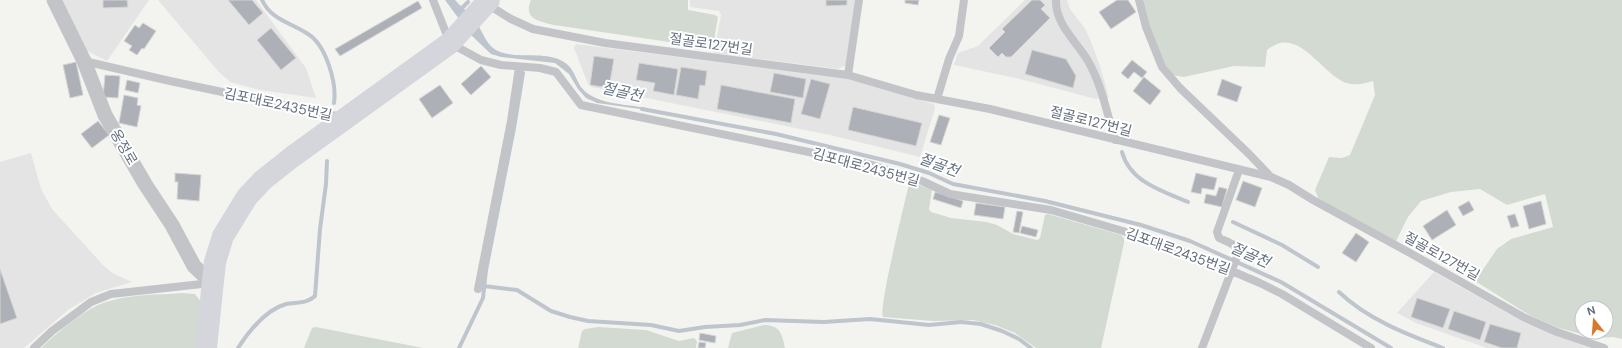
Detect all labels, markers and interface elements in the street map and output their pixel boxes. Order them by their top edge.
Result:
street label: 절골로127번길 [668,29,754,59]
water label: 절골천 [600,78,647,107]
street label: 김포대로2435번길 [222,84,334,124]
street label: 절골로127번길 [1048,102,1134,140]
street label: 옹정로 [107,126,142,168]
street label: 김포대로2435번길 [810,144,922,190]
water label: 절골천 [916,149,964,182]
street label: 김포대로2435번길 [1123,224,1233,278]
street label: 절골로127번길 [1401,228,1483,284]
water label: 절골천 [1227,237,1275,273]
north arrow [1574,300,1614,340]
text: N [1585,303,1597,318]

